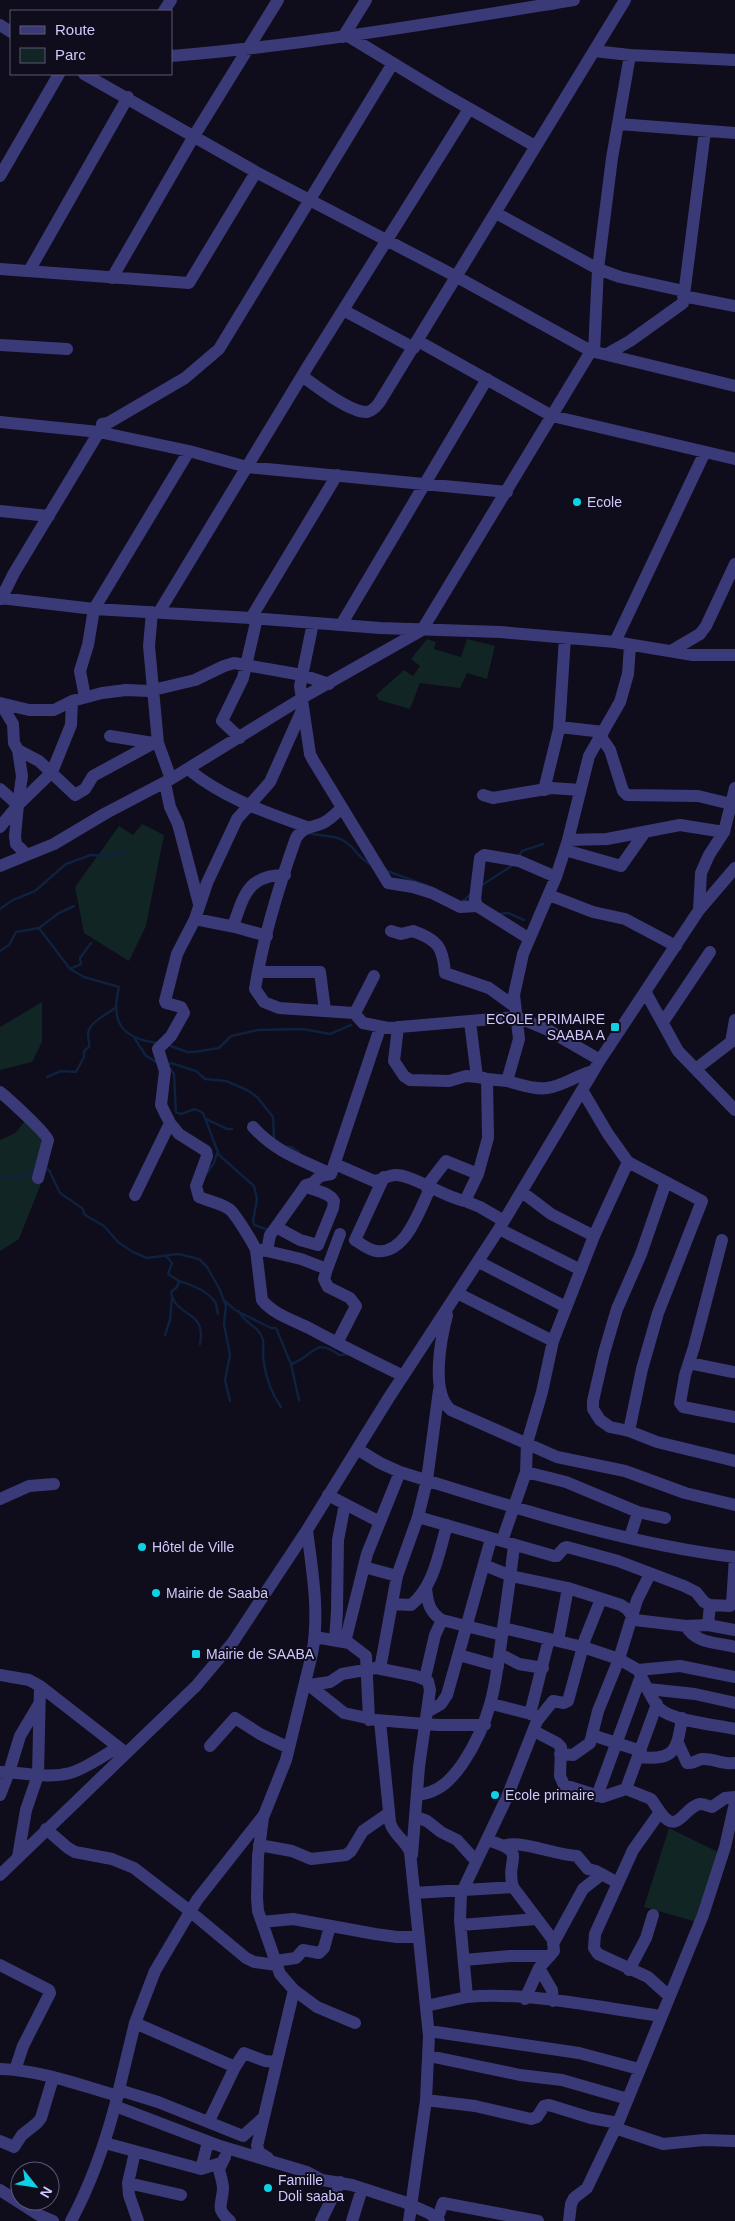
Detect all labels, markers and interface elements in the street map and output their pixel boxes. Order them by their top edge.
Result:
legend [10,10,172,75]
text: Route [55,21,95,38]
text: Parc [55,46,86,63]
place label: Ecole [587,494,622,510]
marker: Ecole [571,496,583,508]
place label: ECOLE PRIMAIRE SAABA A [486,1011,606,1043]
marker: ECOLE PRIMAIRE SAABA A [609,1021,621,1033]
place label: Hôtel de Ville [152,1539,234,1555]
marker: Hôtel de Ville [136,1541,148,1553]
place label: Mairie de Saaba [166,1585,268,1601]
marker: Mairie de Saaba [150,1587,162,1599]
place label: Mairie de SAABA [206,1646,315,1662]
marker: Mairie de SAABA [190,1648,202,1660]
place label: Ecole primaire [505,1787,595,1803]
marker: Ecole primaire [489,1789,501,1801]
north arrow [10,2161,60,2211]
place label: Famille Doli saaba [278,2172,344,2204]
marker: Famille Doli saaba [262,2182,274,2194]
text: N [37,2184,56,2201]

